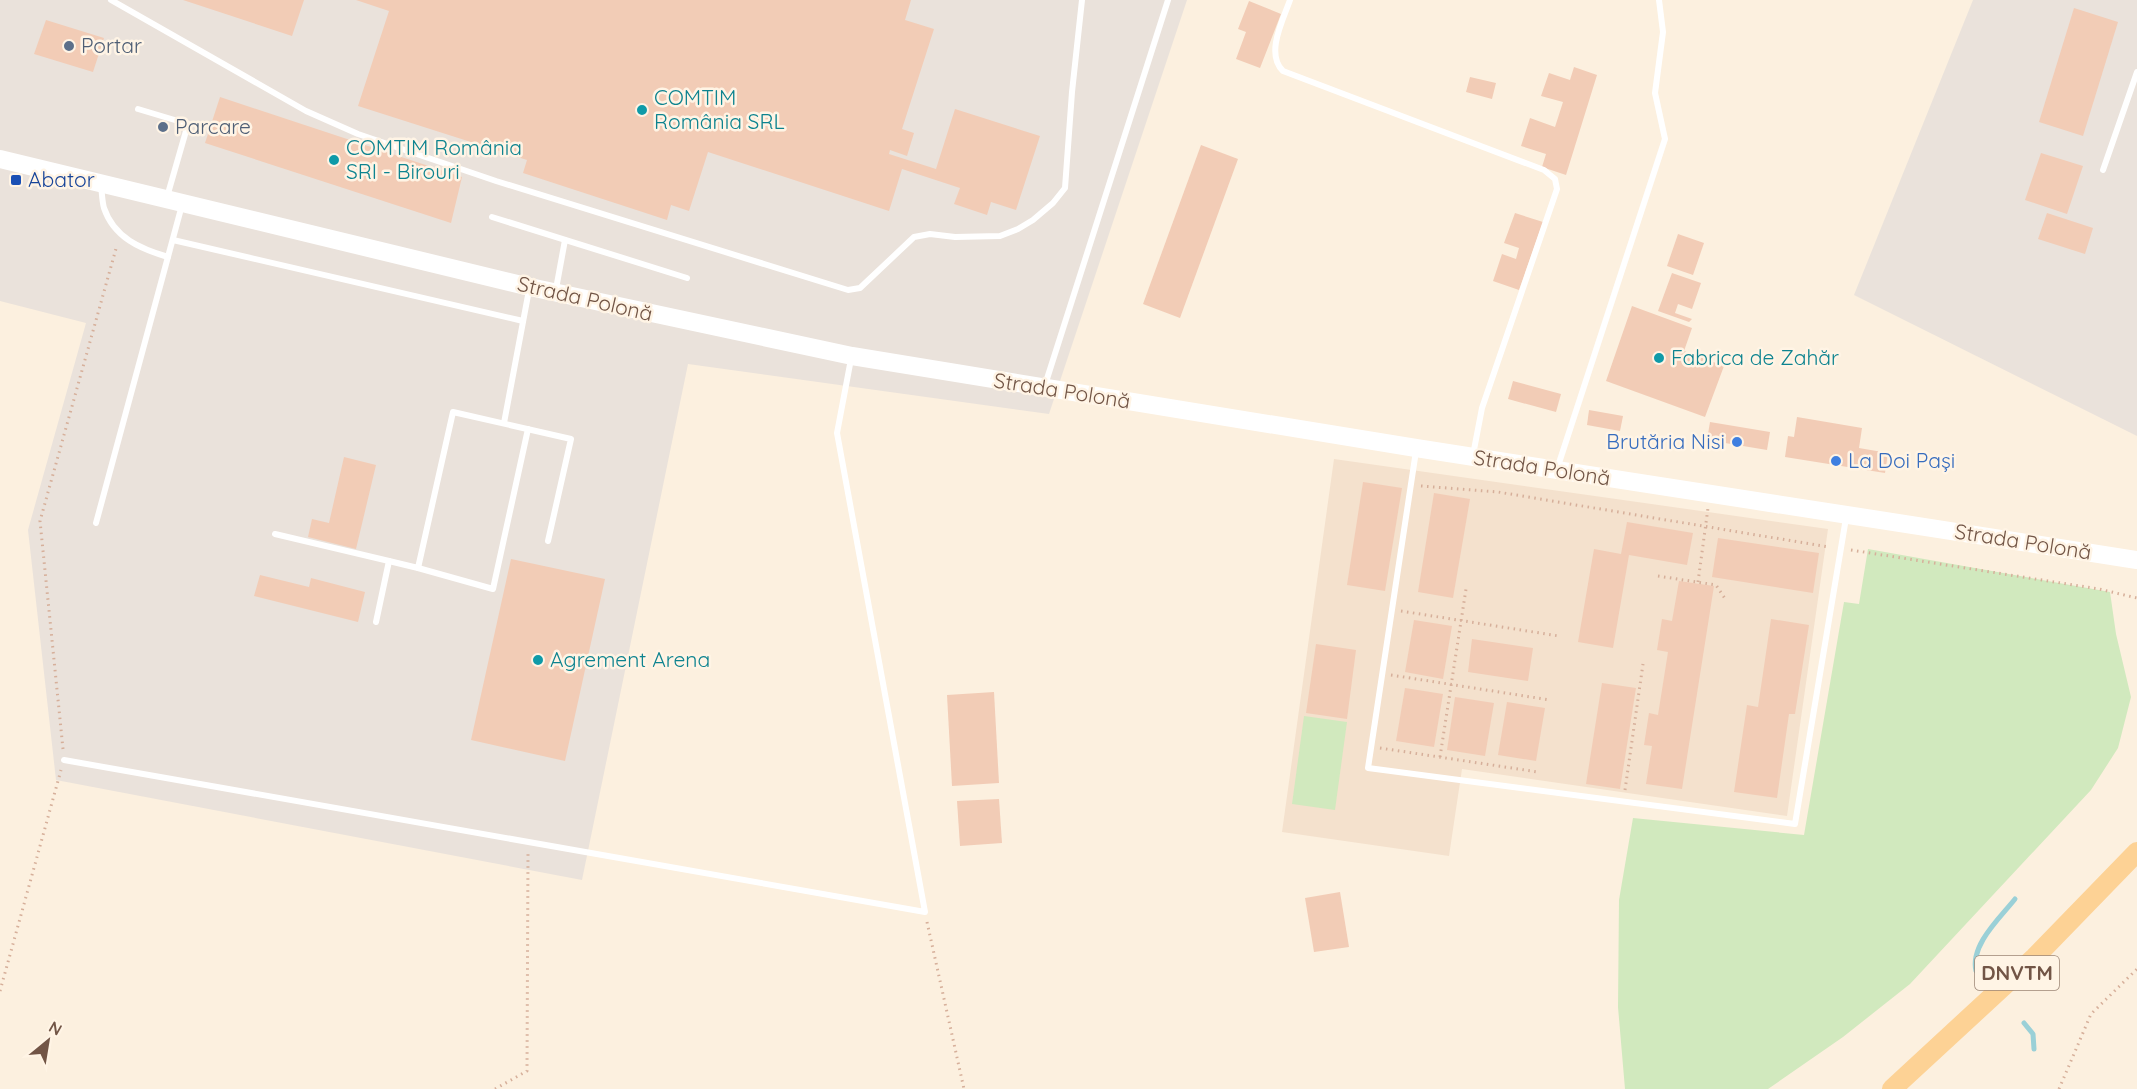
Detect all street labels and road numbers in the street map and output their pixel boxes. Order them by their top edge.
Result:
street label: Strada Polonă [515,270,655,326]
street label: Strada Polonă [992,366,1132,414]
street label: Strada Polonă [1472,443,1612,491]
street label: Strada Polonă [1953,517,2093,565]
road number: DNVTM [1975,956,2059,990]

